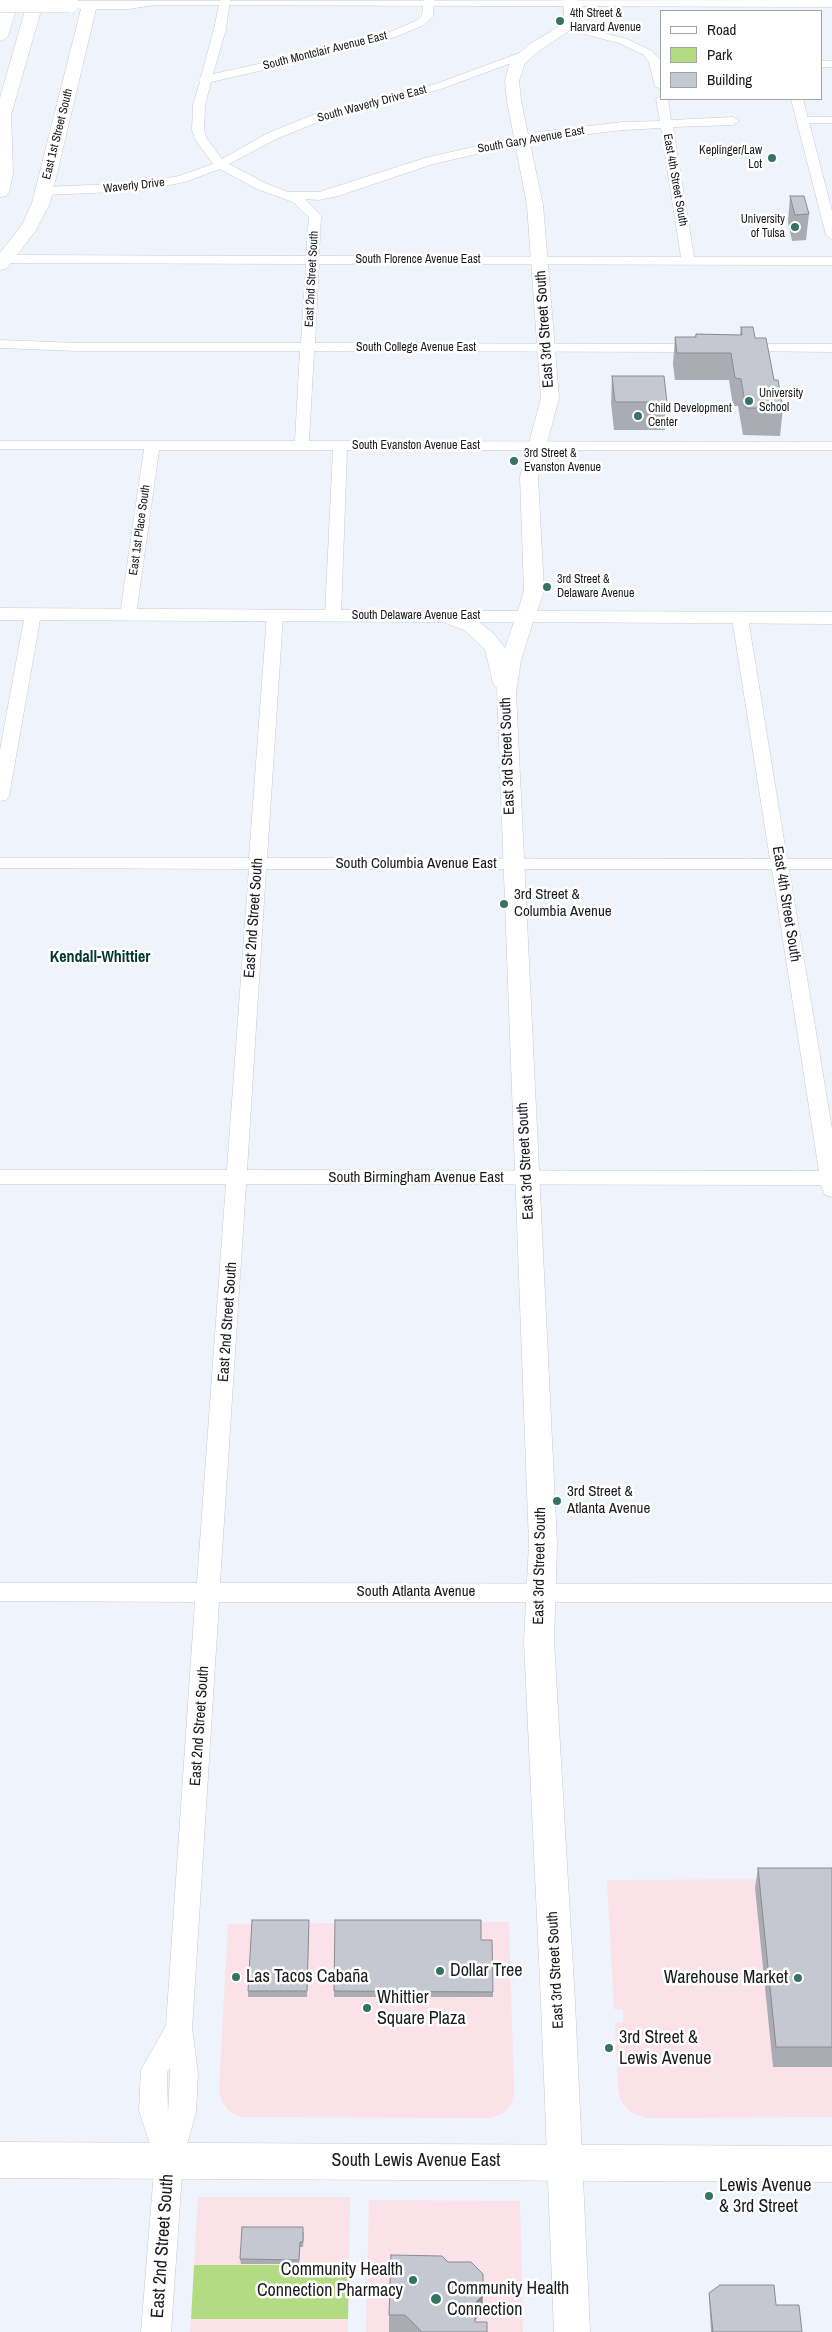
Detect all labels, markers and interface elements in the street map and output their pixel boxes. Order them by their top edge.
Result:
place label: 4th Street & Harvard Avenue [570,7,641,35]
legend [660,10,822,100]
marker: 4th Street & Harvard Avenue [554,15,566,27]
text: Road [707,19,736,40]
street label: South Montclair Avenue East [262,29,388,73]
text: Park [707,44,732,65]
text: Building [707,69,752,90]
street label: South Waverly Drive East [316,83,428,125]
street label: East 1st Street South [40,87,76,181]
street label: South Gary Avenue East [476,124,586,156]
street label: East 4th Street South [660,133,690,227]
place label: Keplinger/Law Lot [699,144,762,172]
marker: Keplinger/Law Lot [766,152,778,164]
street label: Waverly Drive [103,176,165,196]
place label: University of Tulsa [741,213,785,241]
marker: University of Tulsa [789,221,801,233]
street label: East 2nd Street South [302,231,322,327]
street label: South Florence Avenue East [355,253,481,267]
street label: East 3rd Street South [532,270,558,388]
street label: South College Avenue East [356,341,476,355]
place label: University School [759,387,803,415]
marker: University School [743,395,755,407]
place label: Child Development Center [648,402,732,430]
marker: Child Development Center [632,410,644,422]
street label: South Evanston Avenue East [352,439,480,453]
place label: 3rd Street & Evanston Avenue [524,447,601,475]
marker: 3rd Street & Evanston Avenue [508,455,520,467]
street label: East 1st Place South [127,484,153,576]
place label: 3rd Street & Delaware Avenue [557,573,634,601]
marker: 3rd Street & Delaware Avenue [541,581,553,593]
street label: South Delaware Avenue East [352,609,480,623]
street label: East 3rd Street South [497,697,519,815]
street label: East 4th Street South [768,845,804,963]
street label: South Columbia Avenue East [335,855,497,873]
street label: East 2nd Street South [241,857,267,979]
place label: 3rd Street & Columbia Avenue [514,886,612,921]
marker: 3rd Street & Columbia Avenue [498,898,510,910]
district label: Kendall-Whittier [50,948,150,968]
street label: East 3rd Street South [514,1102,538,1220]
street label: South Birmingham Avenue East [328,1169,504,1187]
street label: East 2nd Street South [215,1261,241,1383]
place label: 3rd Street & Atlanta Avenue [567,1483,650,1518]
marker: 3rd Street & Atlanta Avenue [551,1495,563,1507]
street label: East 3rd Street South [530,1507,550,1625]
street label: South Atlanta Avenue [357,1583,475,1601]
street label: East 2nd Street South [187,1665,213,1787]
street label: East 3rd Street South [544,1911,568,2029]
place label: Dollar Tree [450,1960,522,1982]
marker: Dollar Tree [434,1965,446,1977]
place label: Las Tacos Cabaña [246,1966,369,1988]
place label: Warehouse Market [664,1967,788,1989]
marker: Las Tacos Cabaña [230,1971,242,1983]
marker: Warehouse Market [792,1972,804,1984]
place label: Whittier Square Plaza [377,1987,466,2030]
marker: Whittier Square Plaza [361,2002,373,2014]
place label: 3rd Street & Lewis Avenue [619,2027,711,2070]
marker: 3rd Street & Lewis Avenue [603,2042,615,2054]
street label: South Lewis Avenue East [332,2150,500,2172]
street label: East 2nd Street South [147,2173,179,2319]
place label: Lewis Avenue & 3rd Street [719,2175,811,2218]
marker: Lewis Avenue & 3rd Street [703,2190,715,2202]
place label: Community Health Connection Pharmacy [257,2259,403,2302]
marker: Community Health Connection Pharmacy [407,2274,419,2286]
place label: Community Health Connection [447,2278,569,2320]
marker: Community Health Connection [429,2292,443,2306]

